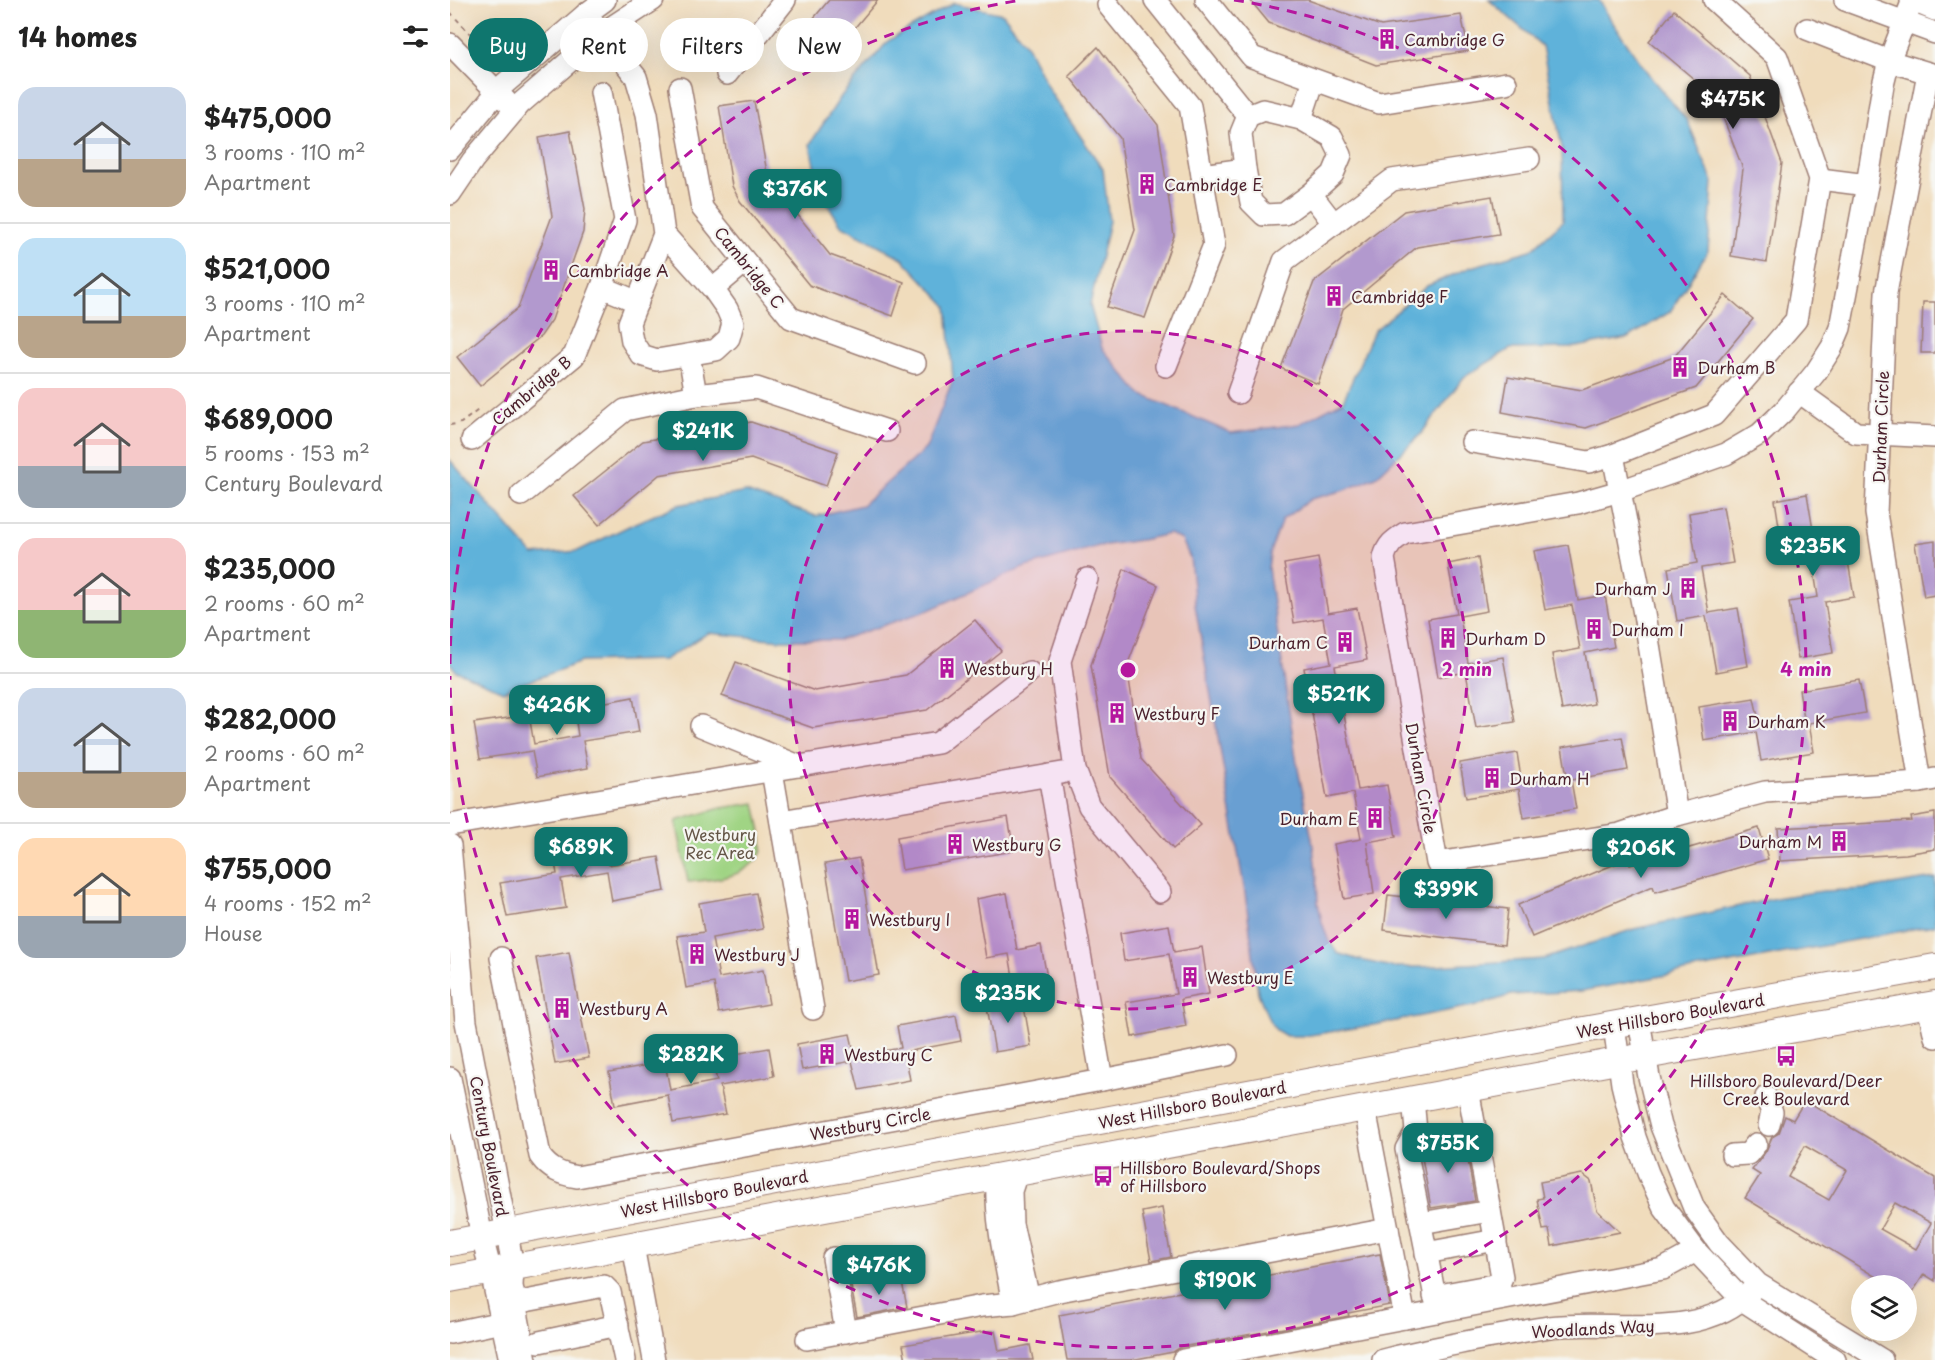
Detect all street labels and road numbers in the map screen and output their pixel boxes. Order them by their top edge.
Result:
street label: Cambridge C [709,221,791,313]
street label: Cambridge B [486,349,576,431]
street label: Durham Circle [1866,370,1894,484]
street label: Durham Circle [1400,720,1444,836]
street label: West Hillsboro Boulevard [1574,987,1766,1043]
street label: Century Boulevard [465,1074,515,1219]
street label: West Hillsboro Boulevard [1096,1074,1288,1134]
street label: Westbury Circle [808,1101,932,1145]
street label: West Hillsboro Boulevard [618,1163,810,1223]
street label: Woodlands Way [1531,1313,1655,1343]

